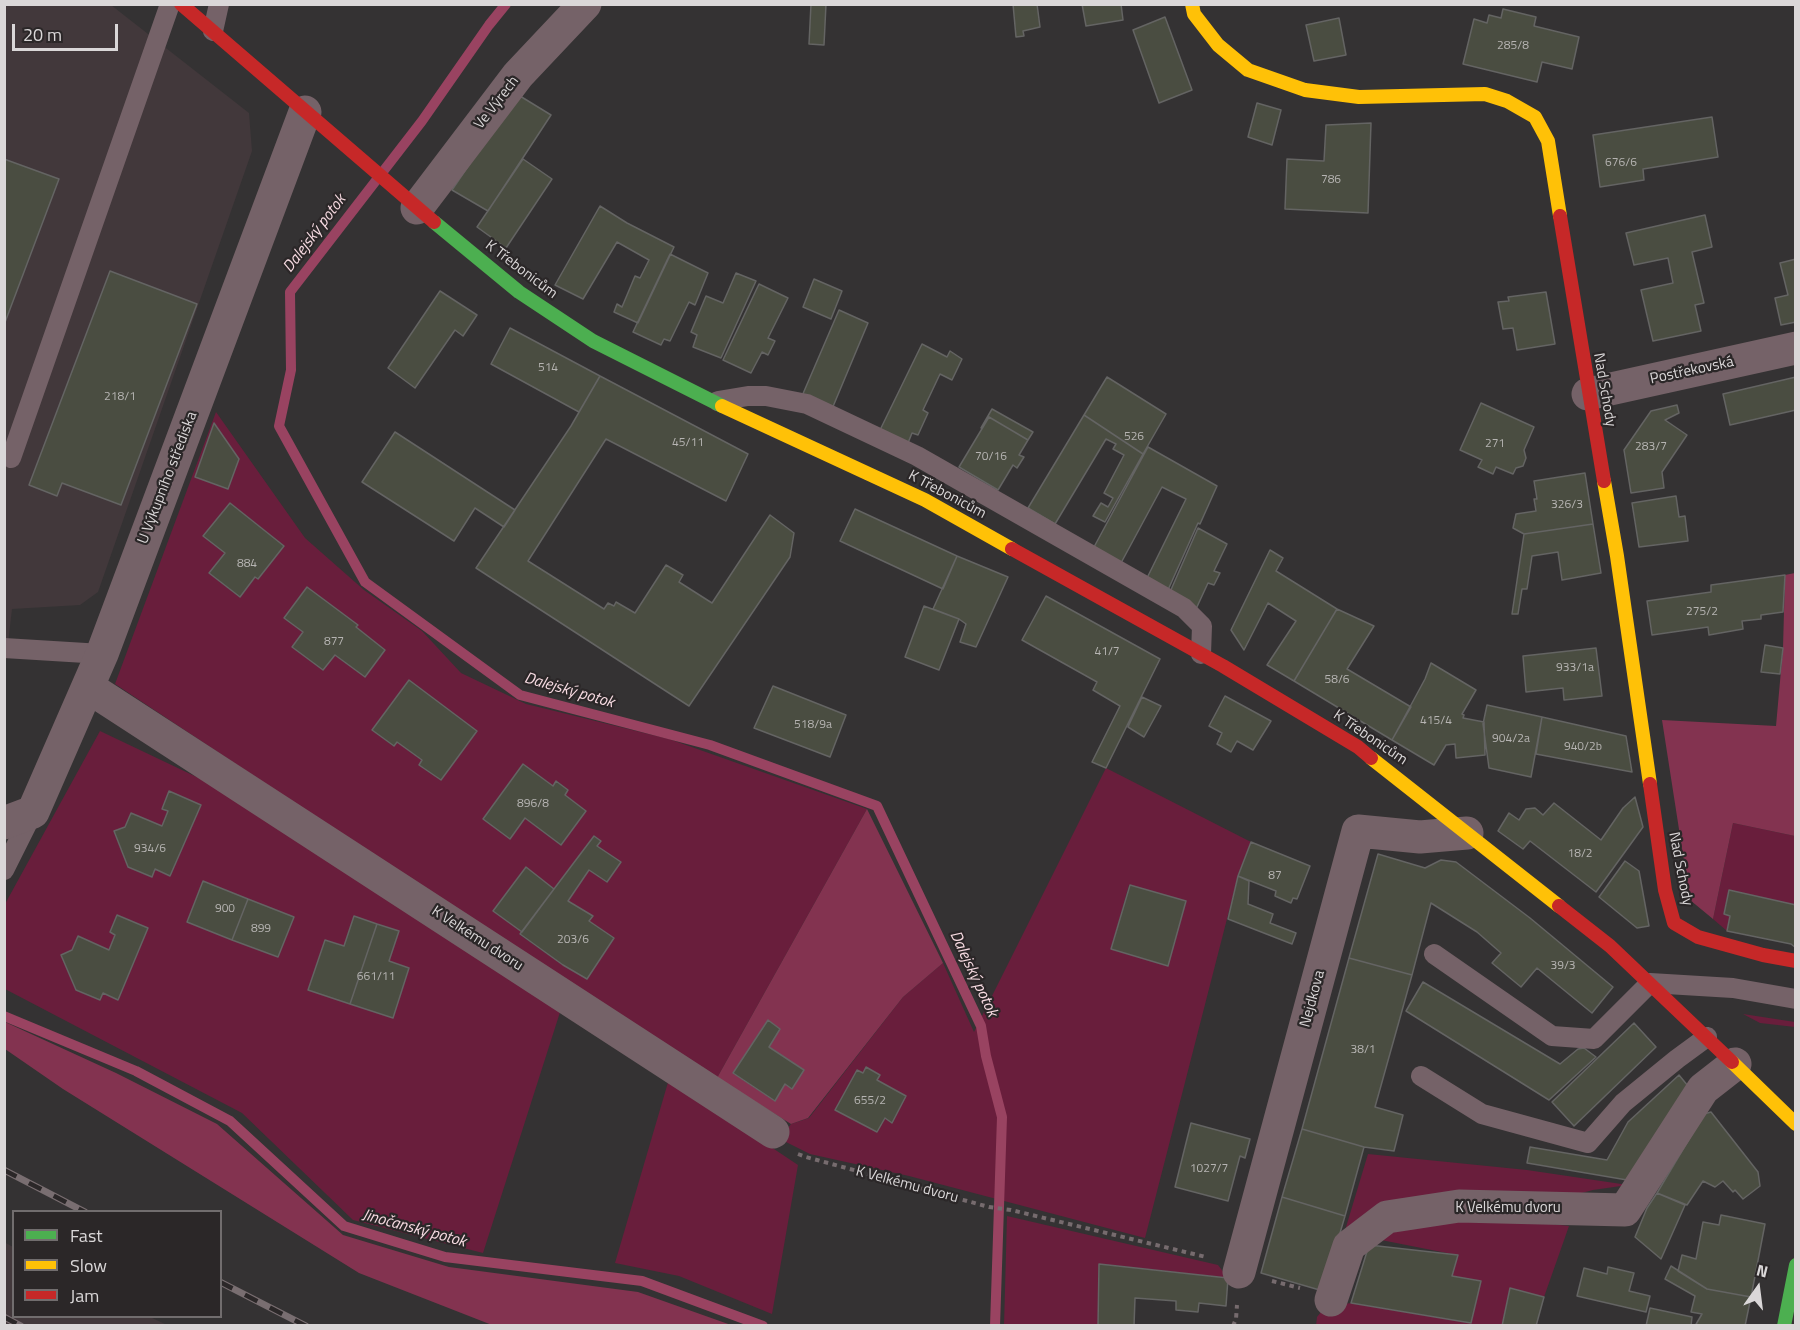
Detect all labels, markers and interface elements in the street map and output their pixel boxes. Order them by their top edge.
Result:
scale bar [15,12,122,50]
text: 20 m [23,21,62,48]
house number: 285/8 [1497,39,1529,53]
street label: Ve Výrech [471,73,523,133]
house number: 676/6 [1605,156,1637,170]
house number: 786 [1321,173,1341,187]
water label: Dalejský potok [279,191,351,277]
street label: K Třebonicům [481,237,561,303]
street label: Nad Schody [1589,352,1619,428]
street label: Postřekovská [1648,353,1736,389]
house number: 514 [538,361,558,375]
house number: 218/1 [104,390,136,404]
street label: U Výkupního střediska [134,409,202,547]
house number: 526 [1124,430,1144,444]
house number: 45/11 [672,436,704,450]
house number: 271 [1485,437,1505,451]
house number: 283/7 [1635,440,1667,454]
house number: 70/16 [975,450,1007,464]
street label: K Třebonicům [905,467,989,523]
house number: 326/3 [1551,498,1583,512]
house number: 884 [237,557,257,571]
house number: 275/2 [1686,605,1718,619]
house number: 877 [324,635,344,649]
house number: 41/7 [1094,645,1120,659]
house number: 933/1a [1556,661,1594,675]
water label: Dalejský potok [522,669,616,713]
house number: 58/6 [1324,673,1350,687]
street label: K Třebonicům [1329,707,1411,769]
house number: 415/4 [1420,714,1452,728]
house number: 518/9a [794,718,832,732]
house number: 904/2a [1492,732,1530,746]
house number: 940/2b [1564,740,1602,754]
house number: 896/8 [517,797,549,811]
street label: Nad Schody [1664,831,1696,907]
house number: 934/6 [134,842,166,856]
house number: 18/2 [1567,847,1593,861]
house number: 87 [1268,869,1282,883]
house number: 900 [215,902,235,916]
street label: K Velkému dvoru [428,903,526,975]
house number: 899 [251,922,271,936]
water label: Dalejský potok [945,928,1001,1020]
house number: 203/6 [557,933,589,947]
house number: 39/3 [1550,959,1576,973]
street label: Nejdkova [1297,969,1329,1029]
house number: 661/11 [357,970,395,984]
house number: 38/1 [1350,1043,1376,1057]
house number: 655/2 [854,1094,886,1108]
house number: 1027/7 [1190,1162,1228,1176]
street label: K Velkému dvoru [854,1163,960,1207]
street label: K Velkému dvoru [1455,1199,1561,1217]
water label: Jinočanský potok [360,1206,468,1252]
legend [12,1210,222,1318]
text: Fast [70,1222,103,1249]
text: Slow [70,1252,107,1279]
north arrow [1728,1258,1788,1318]
text: N [1754,1258,1771,1284]
text: Jam [70,1282,99,1309]

